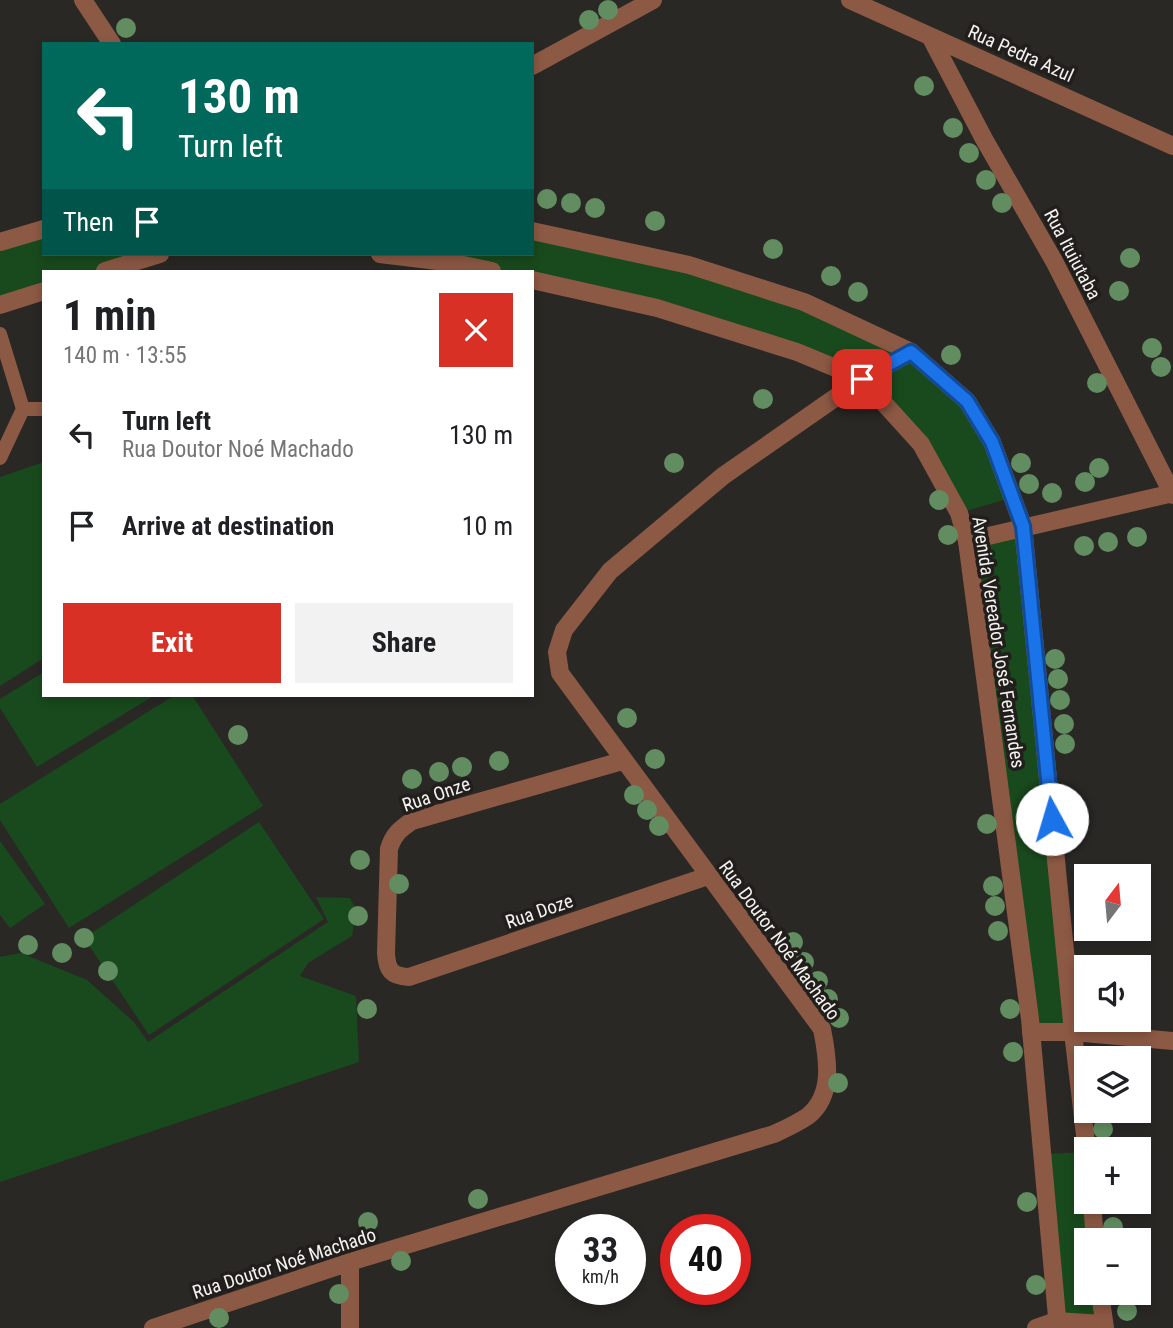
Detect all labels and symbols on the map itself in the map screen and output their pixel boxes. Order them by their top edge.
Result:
street label: Rua Pedra Azul [964,20,1077,87]
street label: Rua Ituiutaba [1039,205,1106,303]
pin [832,349,892,409]
street label: Avenida Vereador José Fernandes [967,515,1030,770]
street label: Rua Onze [399,772,473,817]
position arrow [1015,782,1089,856]
street label: Rua Doutor Noé Machado [714,856,845,1025]
north arrow [1074,864,1152,942]
street label: Rua Doze [502,889,576,934]
speed limit sign: 40 [660,1214,751,1305]
street label: Rua Doutor Noé Machado [190,1223,379,1304]

